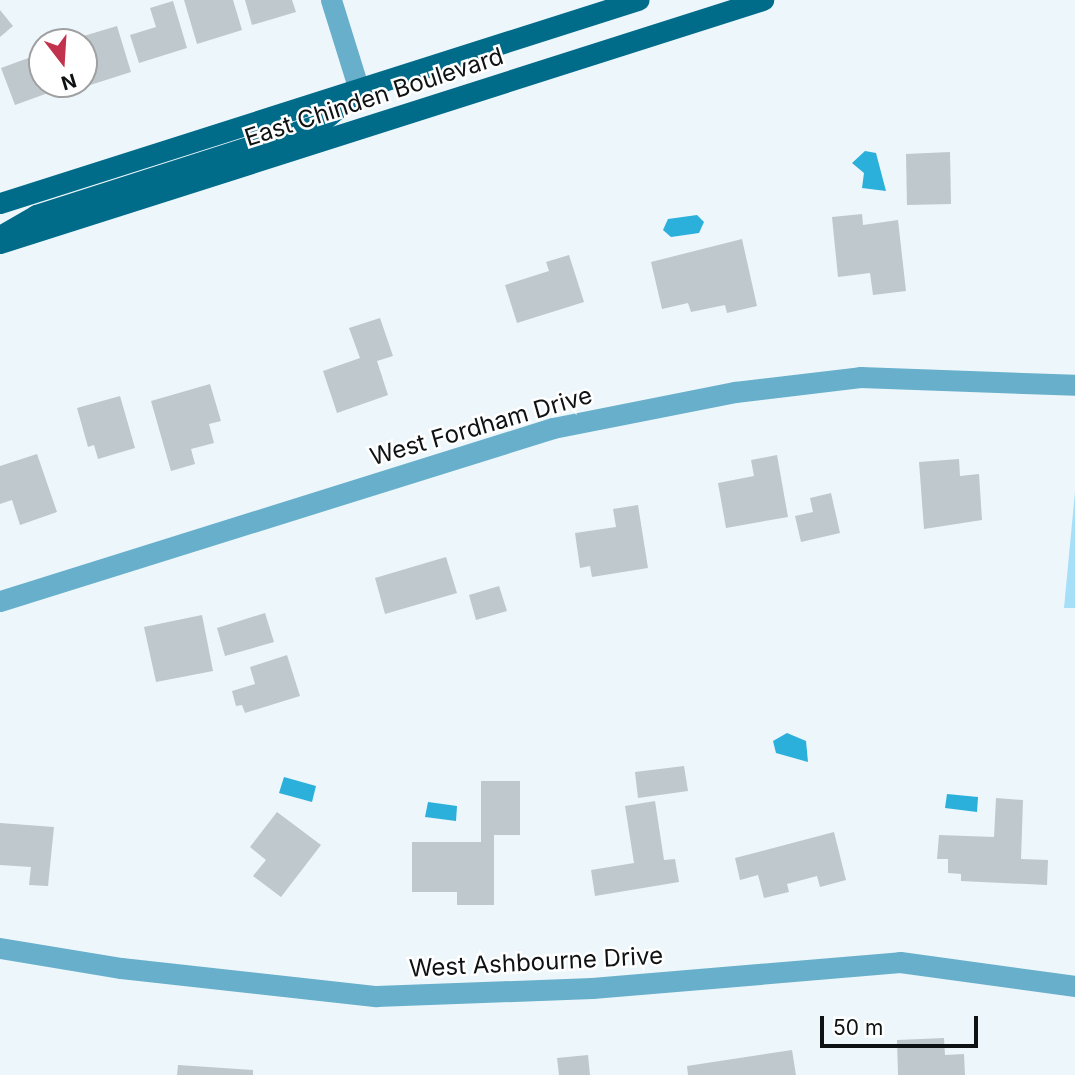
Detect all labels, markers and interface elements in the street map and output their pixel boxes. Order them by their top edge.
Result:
north arrow [28,28,98,98]
street label: East Chinden Boulevard [241,42,507,152]
text: N [58,69,79,95]
street label: West Fordham Drive [367,381,595,471]
street label: West Ashbourne Drive [408,941,664,983]
scale bar [823,1002,981,1046]
text: 50 m [833,1015,883,1040]

